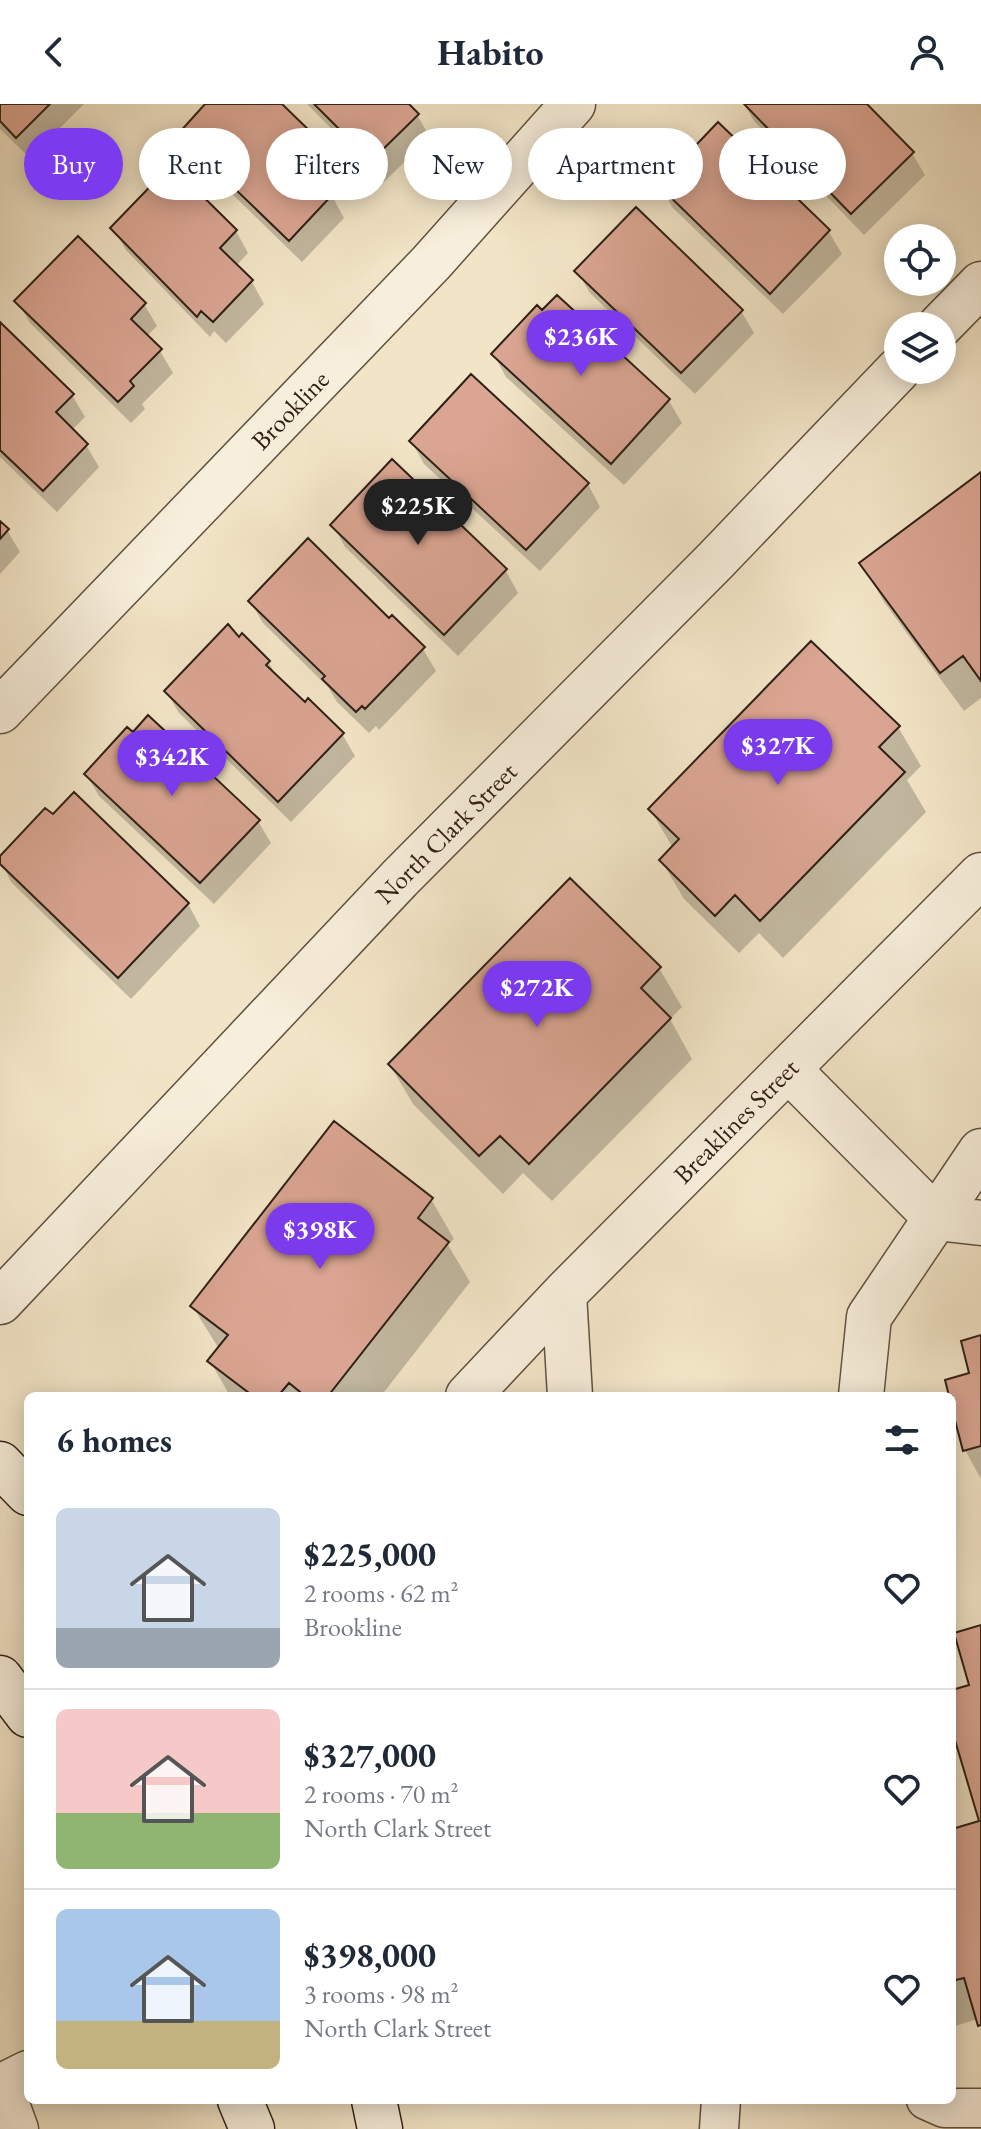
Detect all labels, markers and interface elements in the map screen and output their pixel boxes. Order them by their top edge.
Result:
text: Habito [437,29,544,76]
icon: back [32,30,76,74]
icon: person [905,30,949,74]
chip: Buy [24,128,123,200]
chip: Rent [139,128,250,200]
chip: Filters [266,128,388,200]
chip: New [404,128,512,200]
chip: Apartment [528,128,703,200]
chip: House [719,128,846,200]
map controls [884,224,956,384]
button: locate [884,224,956,296]
pin: $236K [525,310,637,378]
button: layers [884,312,956,384]
text: $236K [544,319,618,353]
street label: Brookline [244,363,336,457]
pin: $225K [362,479,474,547]
text: $225K [381,488,455,522]
pin: $327K [722,719,834,787]
text: $327K [741,728,815,762]
pin: $342K [116,730,228,798]
text: $342K [135,739,209,773]
street label: North Clark Street [368,755,524,911]
pin: $272K [481,961,593,1029]
text: $272K [500,970,574,1004]
street label: Breaklines Street [666,1051,806,1191]
pin: $398K [264,1203,376,1271]
text: $398K [283,1212,357,1246]
text: 6 homes [56,1418,172,1462]
icon: filters [880,1418,924,1462]
text: $225,000 [304,1532,436,1576]
icon: home [120,1540,216,1636]
icon: heart [880,1566,924,1610]
text: 2 rooms · 62 m² [304,1576,459,1610]
text: Brookline [304,1610,402,1644]
text: $327,000 [304,1733,436,1777]
icon: home [120,1741,216,1837]
icon: heart [880,1767,924,1811]
text: 2 rooms · 70 m² [304,1777,459,1811]
text: North Clark Street [304,1811,491,1845]
text: $398,000 [304,1933,436,1977]
icon: home [120,1941,216,2037]
icon: heart [880,1967,924,2011]
text: 3 rooms · 98 m² [304,1977,459,2011]
text: North Clark Street [304,2011,491,2045]

